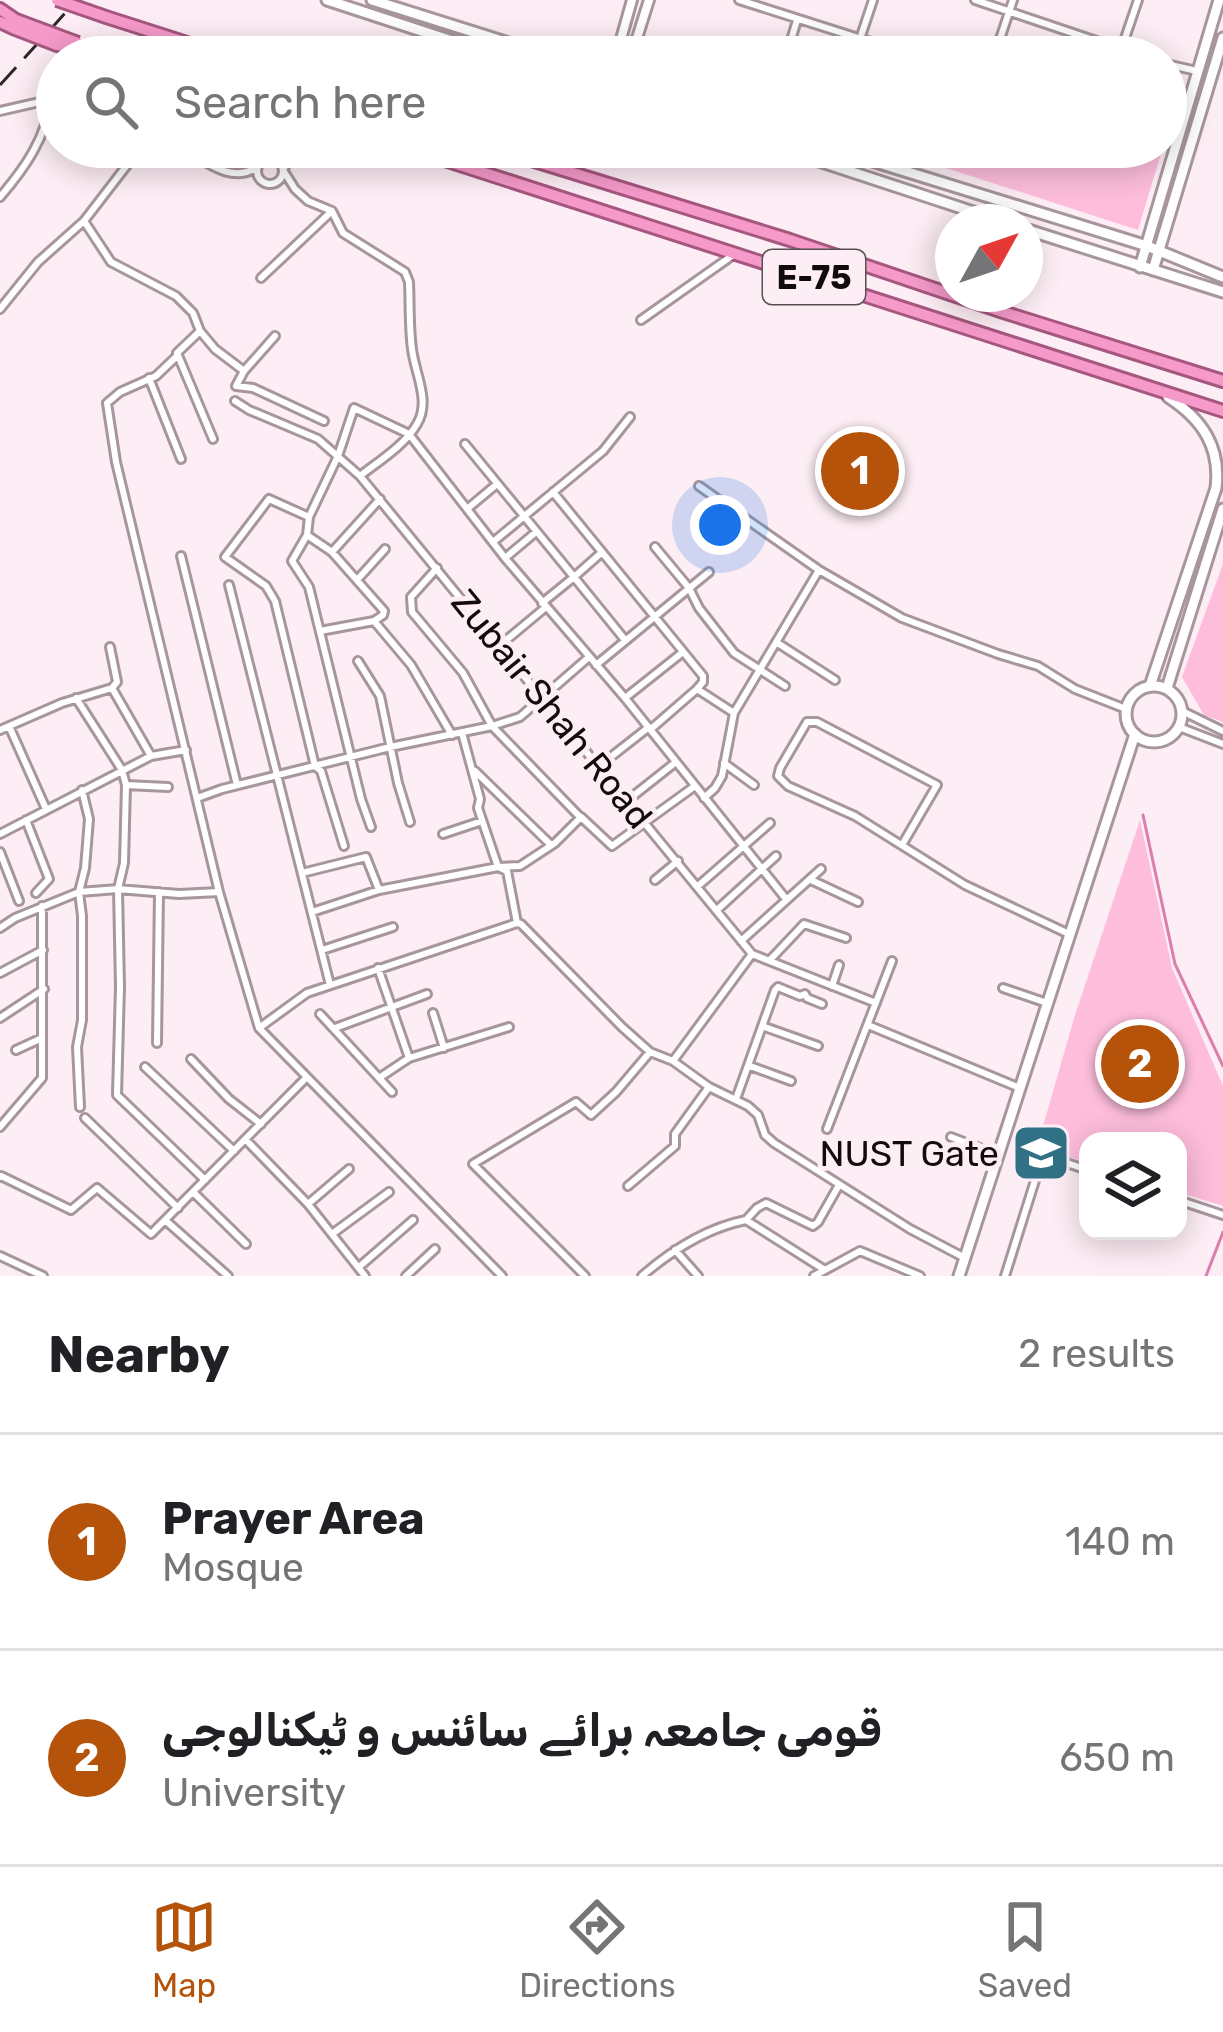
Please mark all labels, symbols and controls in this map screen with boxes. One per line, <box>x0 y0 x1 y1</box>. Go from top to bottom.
search box <box>36 36 1187 168</box>
icon: search <box>78 69 144 135</box>
text: Search here <box>174 76 426 129</box>
north arrow <box>935 204 1043 312</box>
road number: E-75 <box>763 250 865 304</box>
pin: 1 <box>821 426 899 516</box>
your location <box>690 495 750 555</box>
street label: Zubair Shah Road <box>443 581 661 837</box>
pin: 2 <box>1101 1019 1179 1109</box>
school or university icon: NUST Gate <box>1010 1122 1072 1184</box>
place label: NUST Gate <box>819 1132 999 1175</box>
map controls <box>1079 1132 1187 1240</box>
button: layers <box>1079 1132 1187 1240</box>
text: Nearby <box>48 1324 230 1385</box>
text: 2 results <box>1018 1331 1175 1377</box>
text: Prayer Area <box>162 1492 425 1545</box>
text: 1 <box>77 1519 97 1565</box>
text: 140 m <box>1065 1519 1175 1565</box>
text: Mosque <box>162 1545 304 1591</box>
text: قومی جامعہ برائے سائنس و ٹیکنالوجی <box>162 1704 882 1757</box>
text: 2 <box>74 1735 100 1781</box>
text: 650 m <box>1059 1735 1175 1781</box>
text: University <box>162 1770 346 1816</box>
tab: Map <box>151 1894 217 2005</box>
tab: Directions <box>519 1894 676 2005</box>
tab: Saved <box>978 1894 1072 2005</box>

